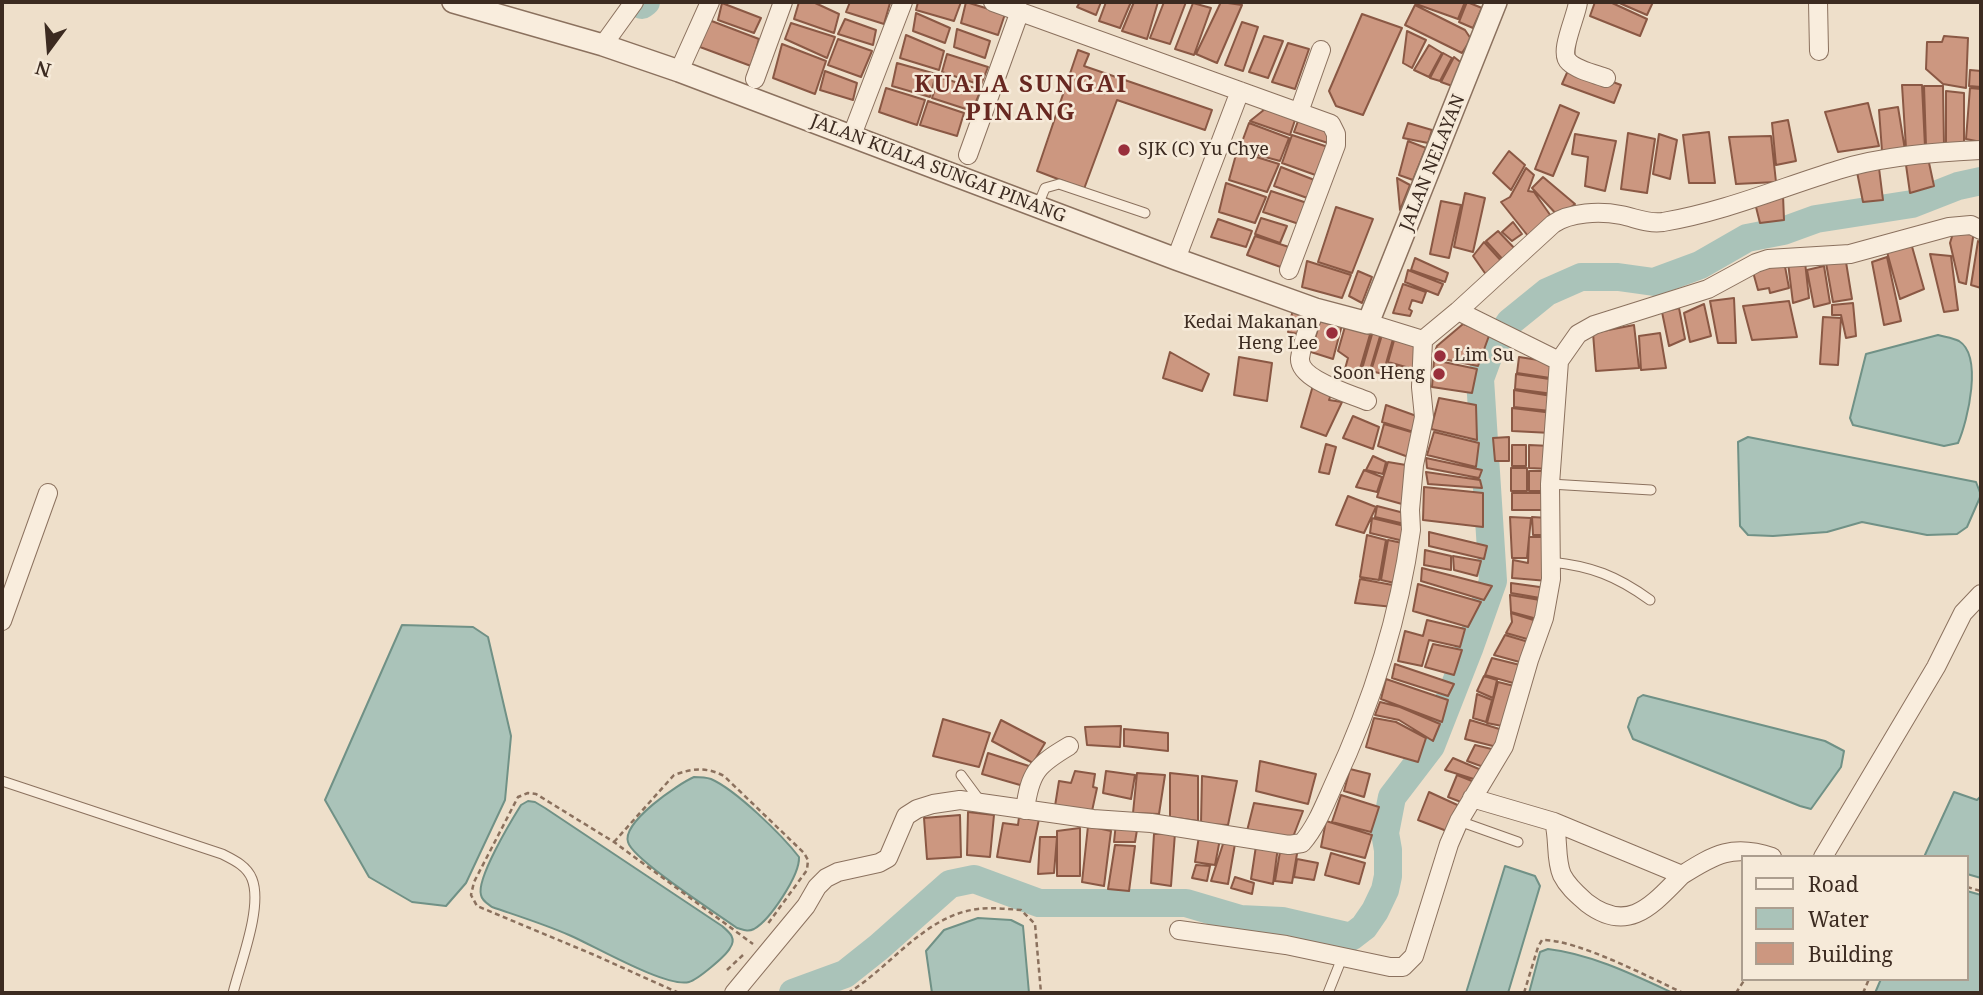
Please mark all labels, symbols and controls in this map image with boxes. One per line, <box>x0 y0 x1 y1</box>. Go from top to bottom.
north arrow <box>14 14 84 84</box>
text: N <box>32 55 54 84</box>
district label: KUALA SUNGAI PINANG <box>915 71 1127 127</box>
street label: JALAN NELAYAN <box>1396 92 1470 234</box>
street label: JALAN KUALA SUNGAI PINANG <box>807 110 1069 228</box>
place label: SJK (C) Yu Chye <box>1138 139 1269 161</box>
marker: SJK (C) Yu Chye <box>1116 142 1132 158</box>
place label: Kedai Makanan Heng Lee <box>1183 312 1318 354</box>
marker: Kedai Makanan Heng Lee <box>1324 325 1340 341</box>
place label: Lim Su <box>1454 345 1514 367</box>
marker: Lim Su <box>1432 348 1448 364</box>
place label: Soon Heng <box>1333 363 1425 385</box>
marker: Soon Heng <box>1431 366 1447 382</box>
legend <box>1742 855 1969 981</box>
text: Road <box>1808 870 1859 898</box>
text: Water <box>1808 905 1869 933</box>
text: Building <box>1808 940 1893 968</box>

